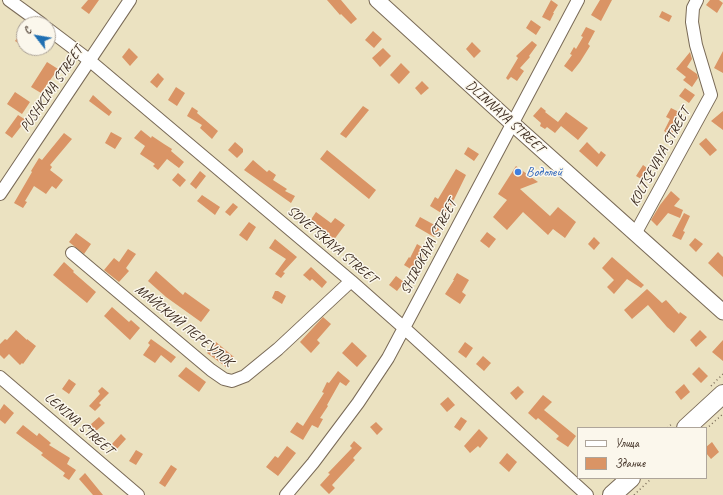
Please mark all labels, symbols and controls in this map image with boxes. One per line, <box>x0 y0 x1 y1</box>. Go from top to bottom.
north arrow <box>16 16 56 56</box>
text: С <box>19 24 34 36</box>
street label: PUSHKINA STREET <box>17 43 87 135</box>
street label: DLINNAYA STREET <box>462 77 548 157</box>
street label: KOLTSEVAYA STREET <box>626 105 694 209</box>
place label: Водолей <box>526 164 562 180</box>
marker: Водолей <box>513 167 523 177</box>
street label: SHIROKAYA STREET <box>397 197 461 297</box>
street label: SOVETSKAYA STREET <box>284 203 380 287</box>
street label: МАЙСКИЙ ПЕРЕУЛОК <box>132 281 236 371</box>
street label: LENINA STREET <box>41 389 117 459</box>
legend <box>577 427 707 479</box>
text: Улица <box>615 435 639 451</box>
text: Здание <box>615 455 645 471</box>

